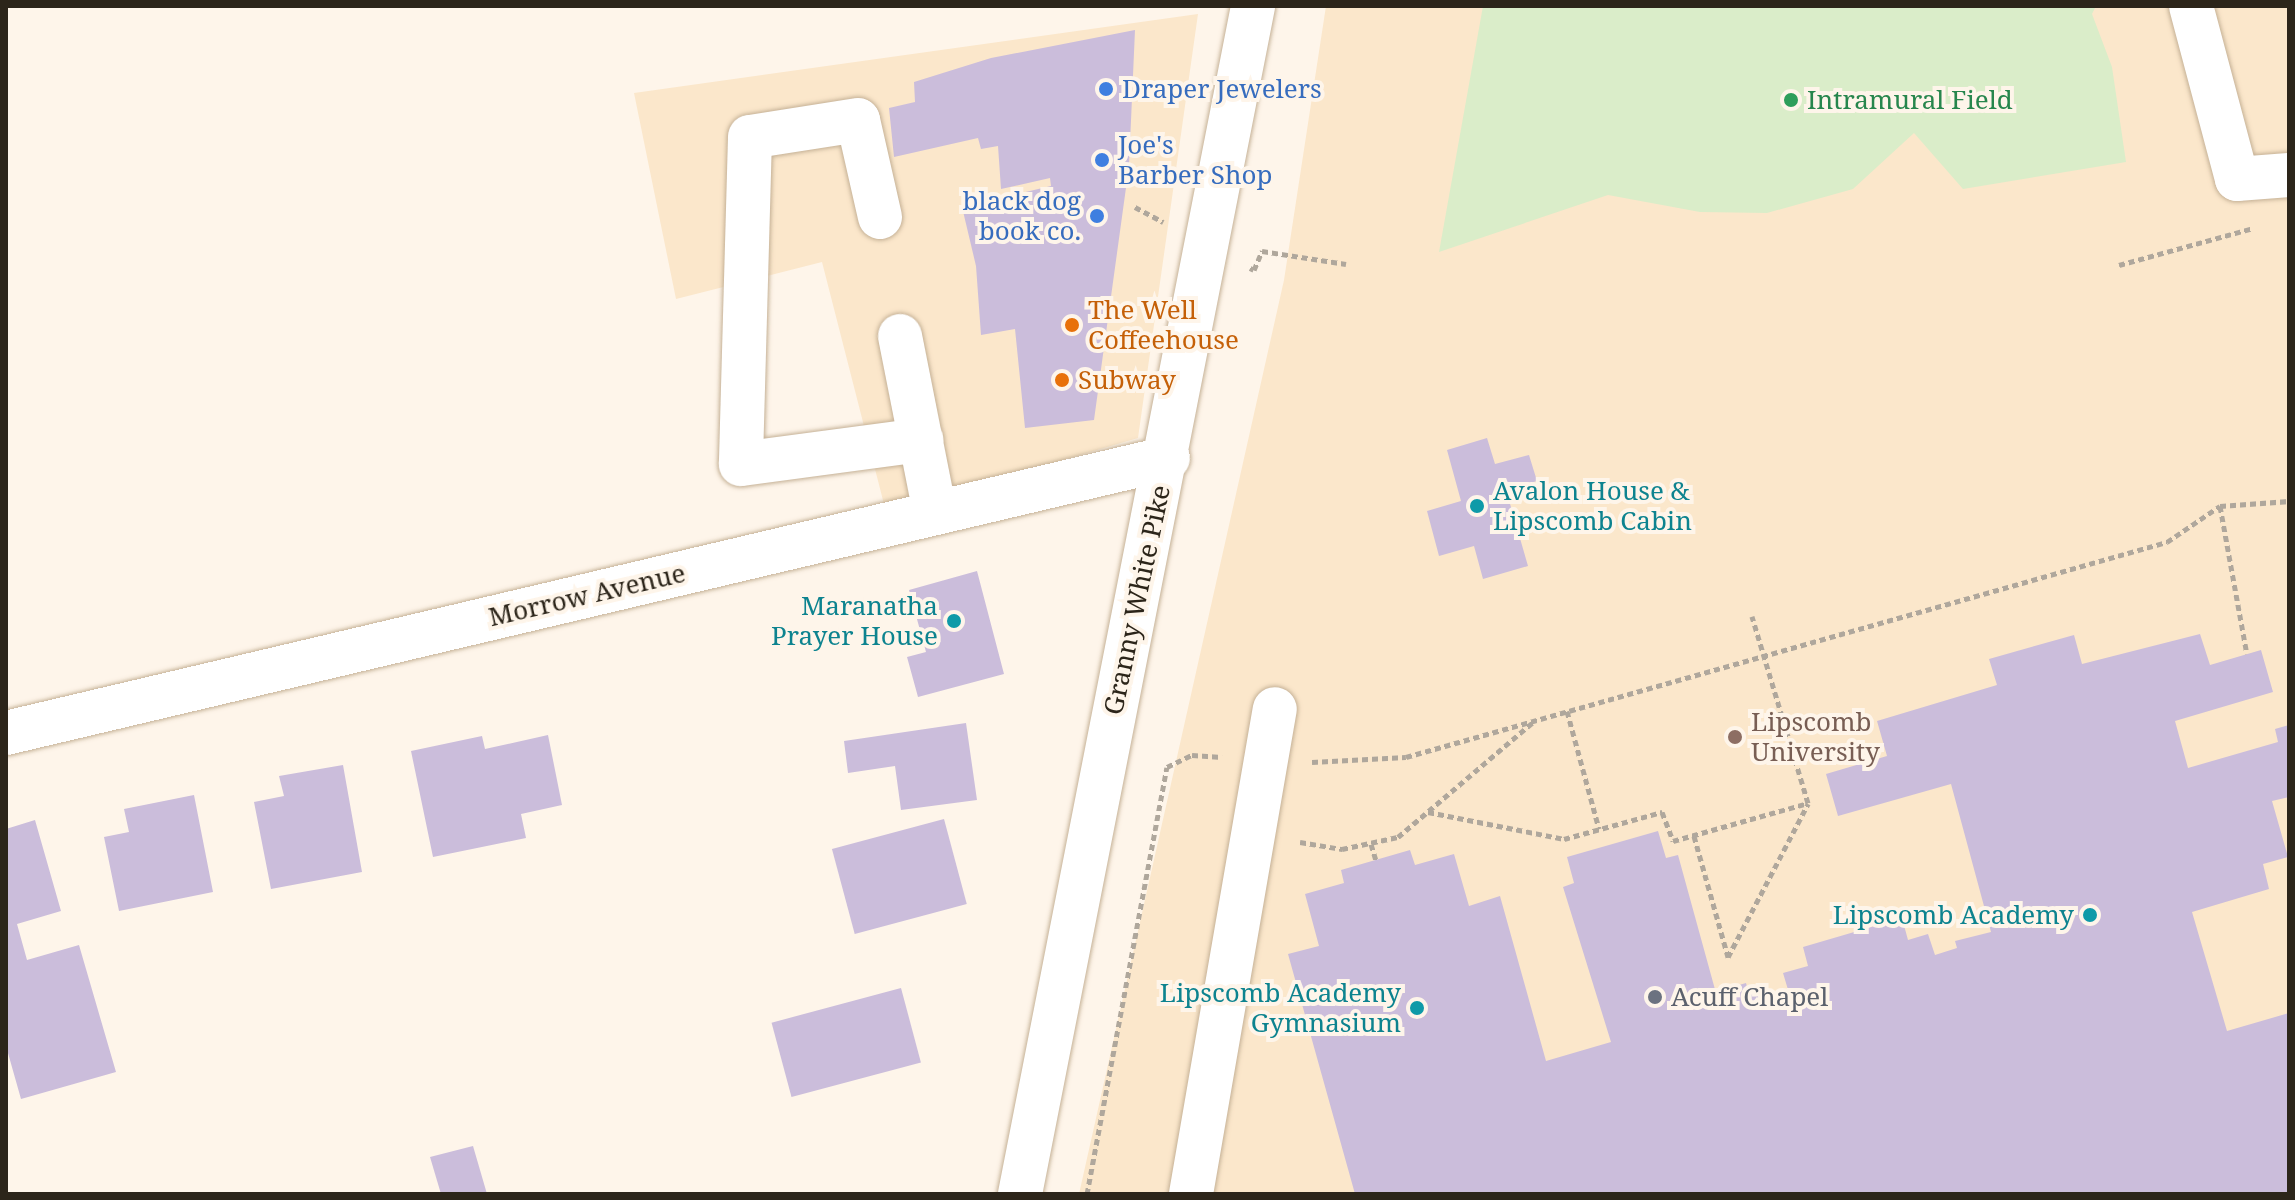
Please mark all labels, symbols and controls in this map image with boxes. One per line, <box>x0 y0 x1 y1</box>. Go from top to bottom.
place label: Draper Jewelers <box>1122 73 1322 105</box>
marker: Draper Jewelers <box>1097 80 1115 98</box>
place label: Intramural Field <box>1807 84 2013 116</box>
marker: Intramural Field <box>1782 91 1800 109</box>
place label: Joe's Barber Shop <box>1118 129 1272 190</box>
marker: Joe's Barber Shop <box>1093 151 1111 169</box>
place label: black dog book co. <box>963 185 1081 246</box>
marker: black dog book co. <box>1088 207 1106 225</box>
place label: The Well Coffeehouse <box>1088 294 1239 356</box>
marker: The Well Coffeehouse <box>1063 316 1081 334</box>
place label: Subway <box>1078 364 1176 396</box>
marker: Subway <box>1053 371 1071 389</box>
place label: Avalon House & Lipscomb Cabin <box>1493 475 1692 536</box>
street label: Granny White Pike <box>1097 482 1177 718</box>
marker: Avalon House & Lipscomb Cabin <box>1468 497 1486 515</box>
street label: Morrow Avenue <box>486 557 688 633</box>
place label: Maranatha Prayer House <box>771 590 938 652</box>
marker: Maranatha Prayer House <box>945 612 963 630</box>
place label: Lipscomb University <box>1751 706 1880 768</box>
marker: Lipscomb University <box>1726 728 1744 746</box>
place label: Lipscomb Academy <box>1833 899 2074 931</box>
marker: Lipscomb Academy <box>2081 906 2099 924</box>
place label: Lipscomb Academy Gymnasium <box>1160 977 1401 1038</box>
place label: Acuff Chapel <box>1671 981 1828 1013</box>
marker: Acuff Chapel <box>1646 988 1664 1006</box>
marker: Lipscomb Academy Gymnasium <box>1408 999 1426 1017</box>

